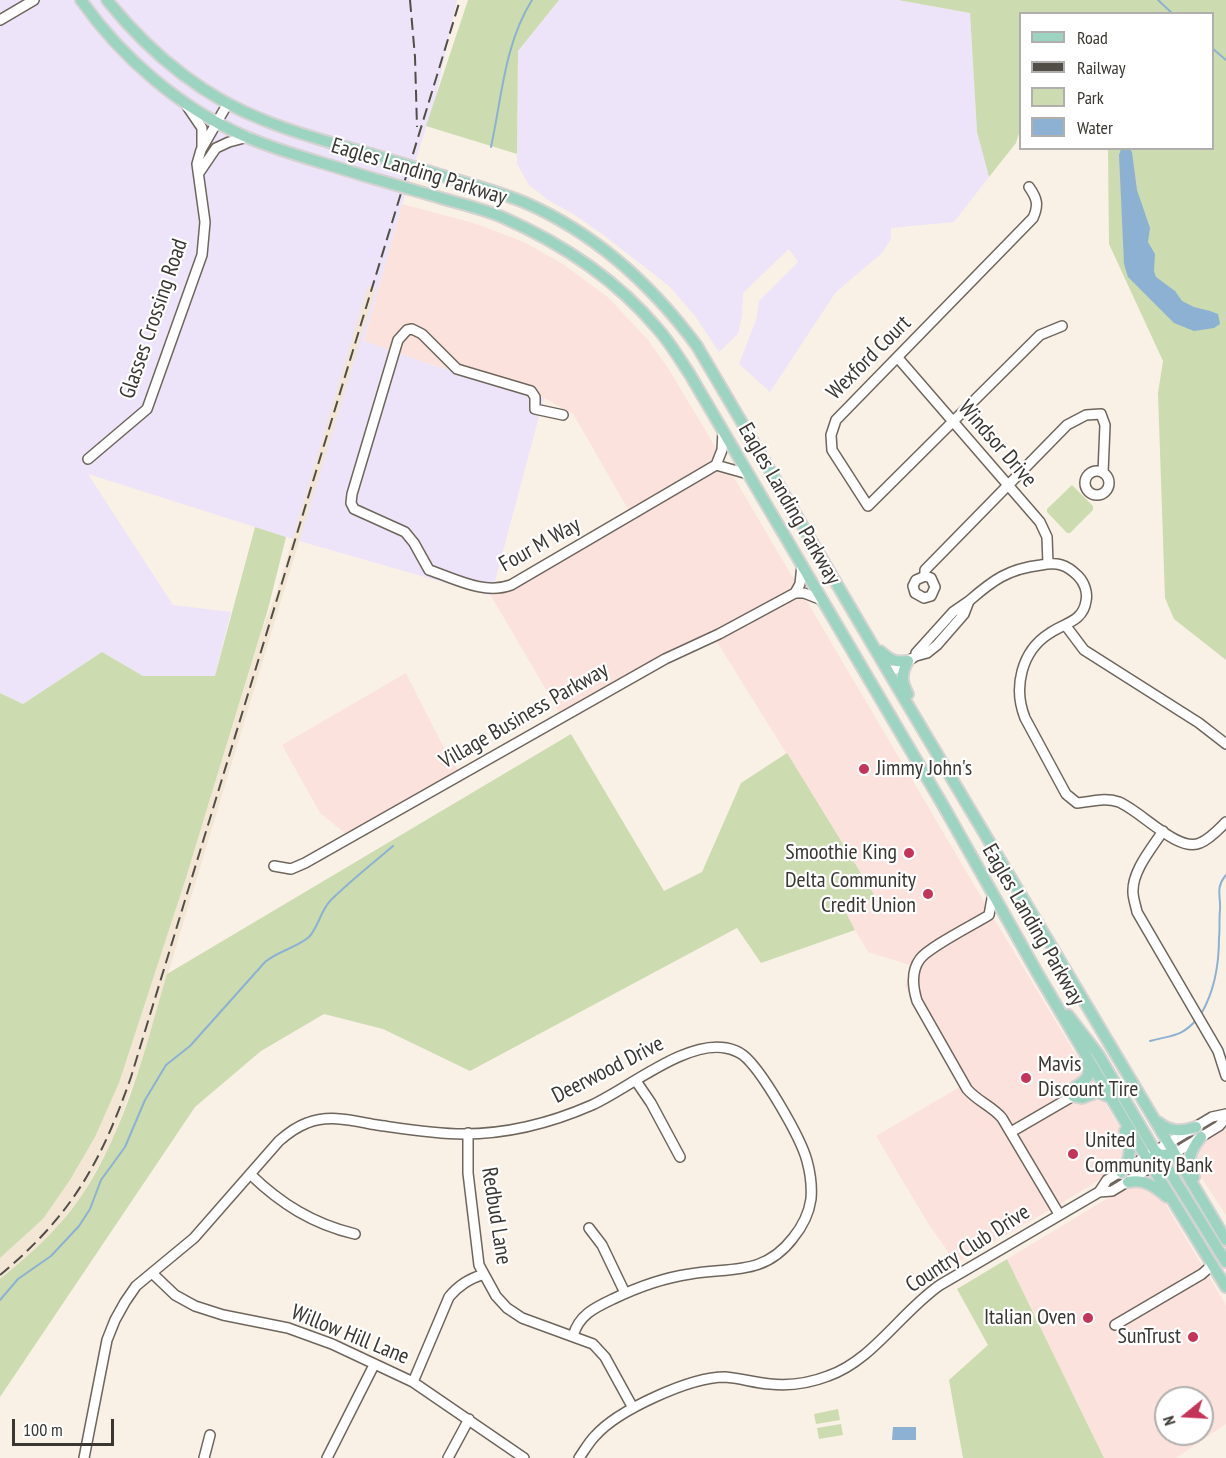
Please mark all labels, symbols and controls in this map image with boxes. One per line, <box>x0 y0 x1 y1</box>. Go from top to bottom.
legend <box>1019 12 1214 150</box>
text: Road <box>1077 26 1108 49</box>
text: Railway <box>1077 56 1126 79</box>
text: Park <box>1077 86 1104 109</box>
text: Water <box>1077 116 1113 139</box>
street label: Eagles Landing Parkway <box>328 133 510 211</box>
street label: Glasses Crossing Road <box>114 236 194 402</box>
street label: Wexford Court <box>821 310 917 406</box>
street label: Windsor Drive <box>952 395 1042 493</box>
street label: Eagles Landing Parkway <box>732 419 846 589</box>
street label: Four M Way <box>495 512 585 578</box>
street label: Village Business Parkway <box>435 657 613 775</box>
place label: Jimmy John's <box>876 756 972 782</box>
marker: Jimmy John's <box>857 762 871 776</box>
place label: Smoothie King <box>785 840 897 866</box>
street label: Eagles Landing Parkway <box>976 840 1090 1010</box>
marker: Smoothie King <box>902 846 916 860</box>
place label: Delta Community Credit Union <box>785 868 916 920</box>
marker: Delta Community Credit Union <box>921 887 935 901</box>
street label: Deerwood Drive <box>548 1031 668 1109</box>
place label: Mavis Discount Tire <box>1038 1052 1138 1104</box>
marker: Mavis Discount Tire <box>1019 1071 1033 1085</box>
place label: United Community Bank <box>1085 1128 1213 1180</box>
marker: United Community Bank <box>1066 1147 1080 1161</box>
street label: Redbud Lane <box>475 1166 517 1266</box>
street label: Country Club Drive <box>901 1199 1035 1299</box>
street label: Willow Hill Lane <box>287 1299 413 1371</box>
place label: Italian Oven <box>984 1305 1076 1331</box>
marker: Italian Oven <box>1081 1311 1095 1325</box>
place label: SunTrust <box>1118 1324 1181 1350</box>
marker: SunTrust <box>1186 1330 1200 1344</box>
north arrow <box>1154 1386 1214 1446</box>
scale bar <box>15 1407 117 1445</box>
text: N <box>1158 1414 1180 1428</box>
text: 100 m <box>23 1418 63 1441</box>

